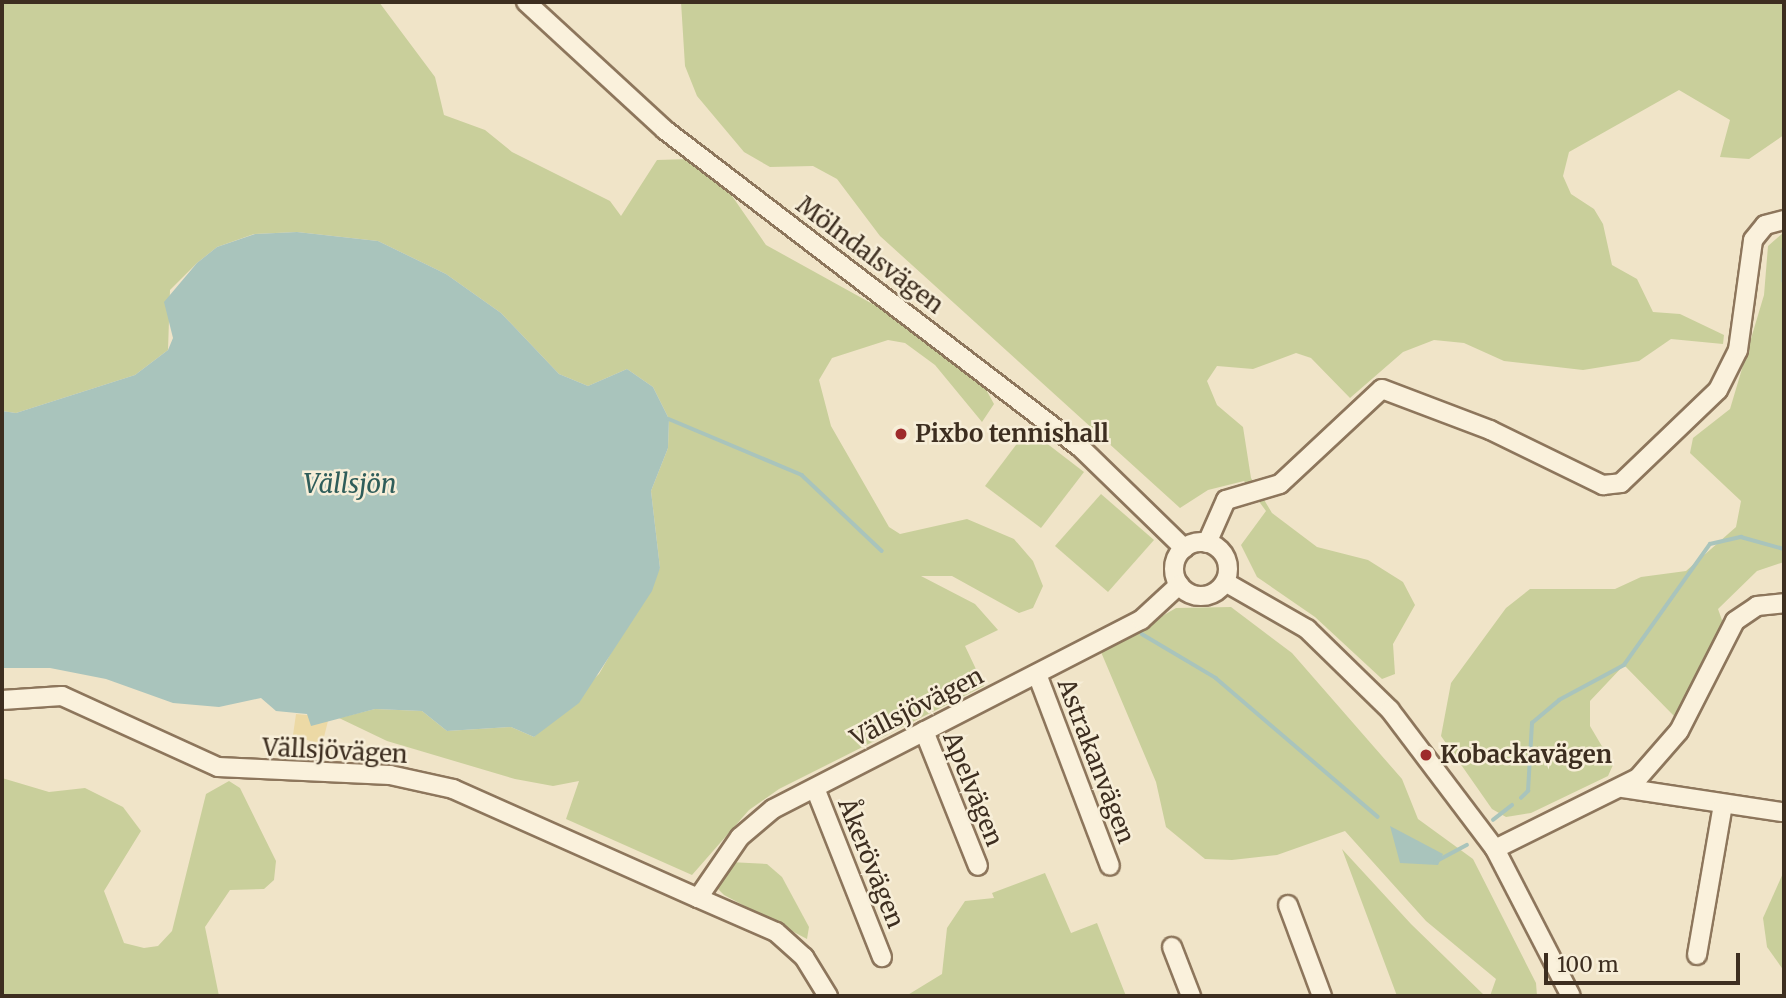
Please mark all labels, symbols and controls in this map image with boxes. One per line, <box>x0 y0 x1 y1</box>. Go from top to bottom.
street label: Mölndalsvägen <box>791 190 949 320</box>
place label: Pixbo tennishall <box>915 420 1109 448</box>
marker: Pixbo tennishall <box>893 426 909 442</box>
water label: Vällsjön <box>303 468 397 500</box>
street label: Vällsjövägen <box>846 661 988 753</box>
street label: Astrakanvägen <box>1051 675 1141 847</box>
street label: Apelvägen <box>937 728 1009 850</box>
street label: Vällsjövägen <box>262 733 408 769</box>
place label: Kobackavägen <box>1440 741 1612 769</box>
marker: Kobackavägen <box>1418 747 1434 763</box>
street label: Åkerövägen <box>832 794 910 932</box>
scale bar <box>1548 939 1744 983</box>
text: 100 m <box>1557 951 1619 978</box>

